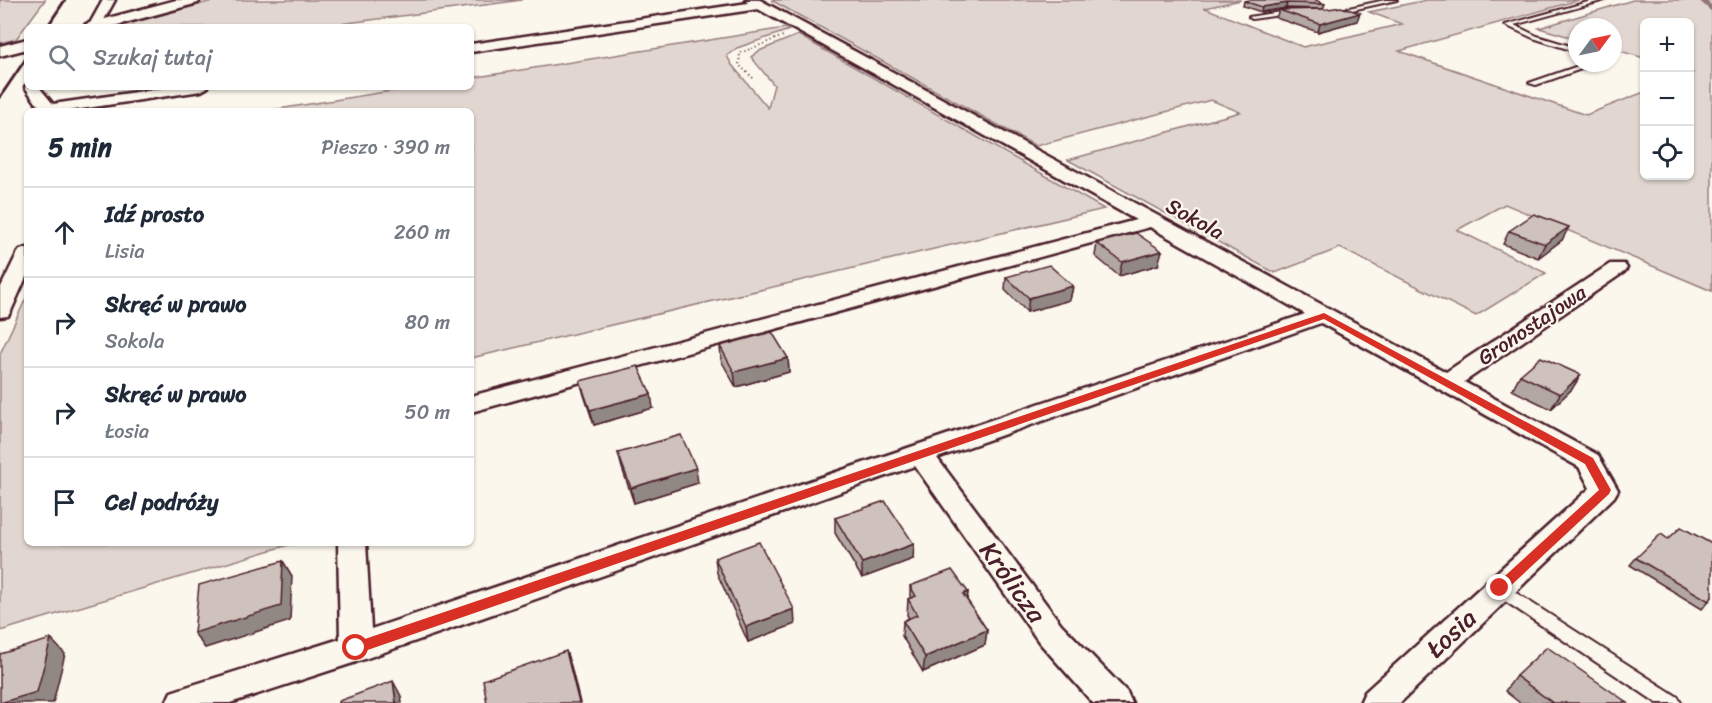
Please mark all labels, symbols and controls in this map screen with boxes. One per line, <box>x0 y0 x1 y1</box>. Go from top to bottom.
north arrow <box>1568 18 1622 72</box>
map controls <box>1640 18 1694 180</box>
button: + <box>1640 18 1694 72</box>
search box <box>24 24 474 90</box>
text: Szukaj tutaj <box>93 38 212 77</box>
icon: search <box>45 41 78 74</box>
button: − <box>1640 72 1694 126</box>
text: 5 min <box>48 124 112 170</box>
button: locate <box>1640 126 1694 180</box>
text: Pieszo · 390 m <box>321 130 450 165</box>
street label: Sokola <box>1159 187 1232 251</box>
text: Idź prosto <box>105 195 204 234</box>
text: 260 m <box>394 215 450 250</box>
icon: ahead <box>48 216 81 249</box>
text: Lisia <box>105 234 145 269</box>
street label: Gronostajowa <box>1469 274 1595 376</box>
text: Skręć w prawo <box>105 285 247 324</box>
text: 80 m <box>405 305 450 340</box>
icon: right <box>48 306 81 339</box>
text: Sokola <box>105 324 164 359</box>
text: Skręć w prawo <box>105 375 247 414</box>
text: 50 m <box>405 395 450 430</box>
icon: right <box>48 396 81 429</box>
text: Łosia <box>105 414 149 449</box>
text: Cel podróży <box>105 483 218 522</box>
icon: arrive <box>48 486 81 519</box>
street label: Królicza <box>967 531 1059 634</box>
route end <box>1486 574 1512 600</box>
street label: Łosia <box>1414 597 1488 669</box>
route start <box>342 634 368 660</box>

